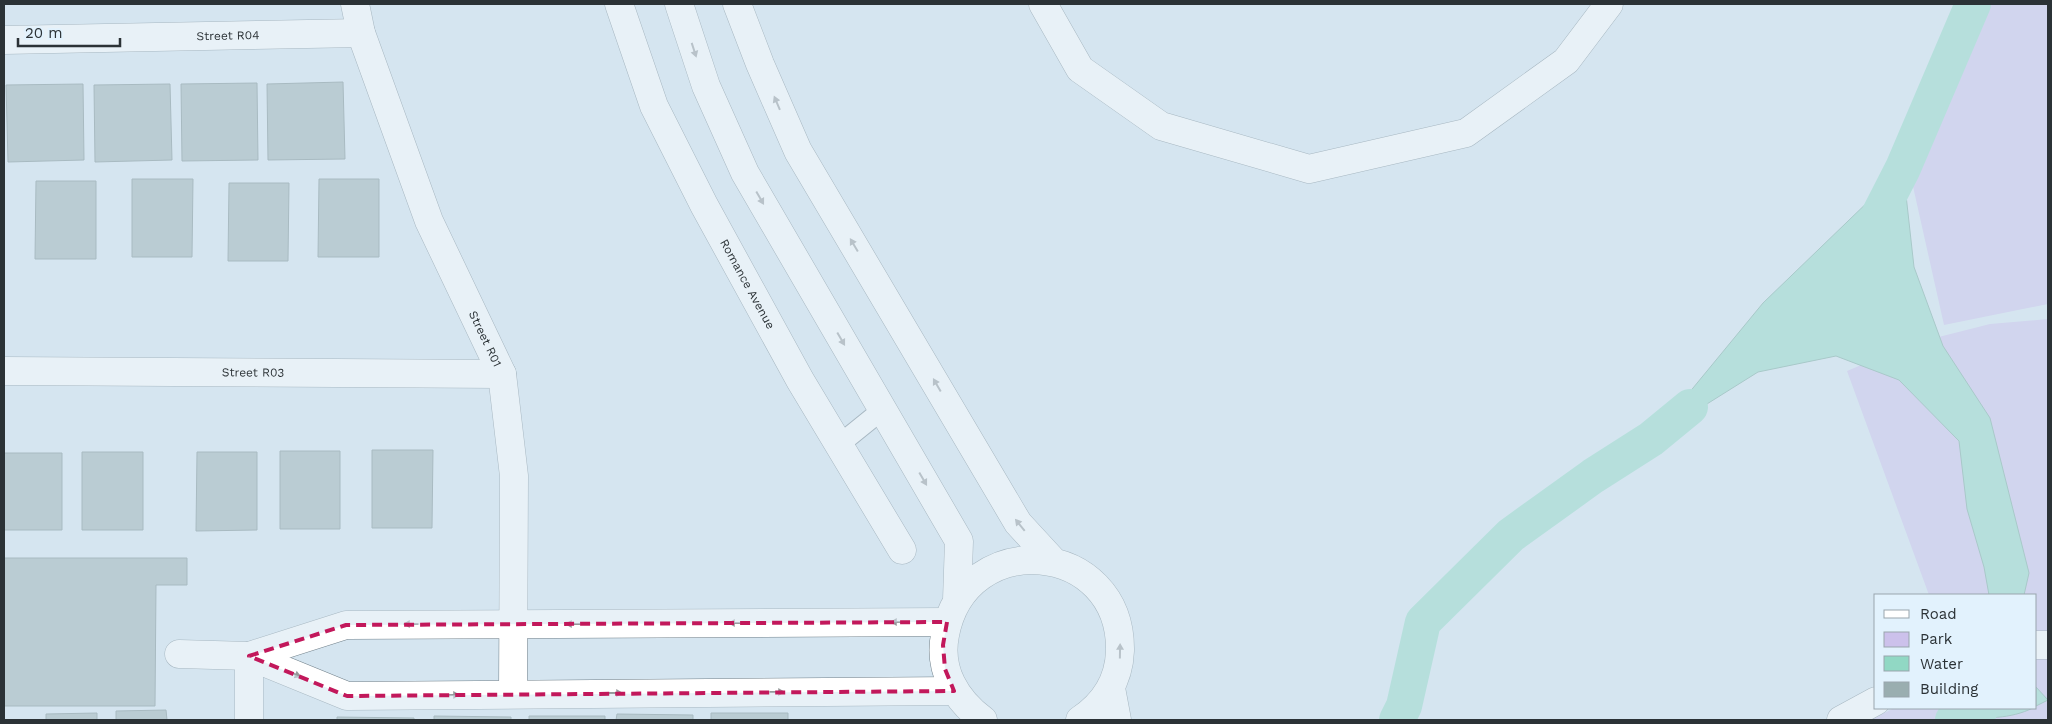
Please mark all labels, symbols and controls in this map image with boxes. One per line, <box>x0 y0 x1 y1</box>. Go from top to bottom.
scale bar <box>18 15 120 47</box>
text: 20 m <box>25 24 63 42</box>
street label: Street R04 <box>196 28 260 43</box>
one-way arrow <box>690 43 698 58</box>
one-way arrow <box>772 96 780 110</box>
one-way arrow <box>756 191 764 206</box>
street label: Romance Avenue <box>717 237 778 332</box>
one-way arrow <box>850 238 858 253</box>
street label: Street R01 <box>466 308 505 369</box>
one-way arrow <box>836 333 845 346</box>
street label: Street R03 <box>222 365 284 380</box>
one-way arrow <box>932 379 941 392</box>
one-way arrow <box>919 472 927 487</box>
one-way arrow <box>1015 518 1025 531</box>
legend <box>1874 594 2037 709</box>
text: Road <box>1920 605 1957 623</box>
one-way arrow <box>890 618 906 626</box>
one-way arrow <box>728 619 744 627</box>
one-way arrow <box>403 620 419 628</box>
one-way arrow <box>565 620 581 628</box>
text: Park <box>1920 630 1953 648</box>
one-way arrow <box>1116 642 1124 658</box>
text: Water <box>1920 655 1963 673</box>
one-way arrow <box>287 670 302 678</box>
text: Building <box>1920 680 1978 698</box>
one-way arrow <box>769 688 785 696</box>
one-way arrow <box>607 689 623 697</box>
one-way arrow <box>444 691 460 699</box>

